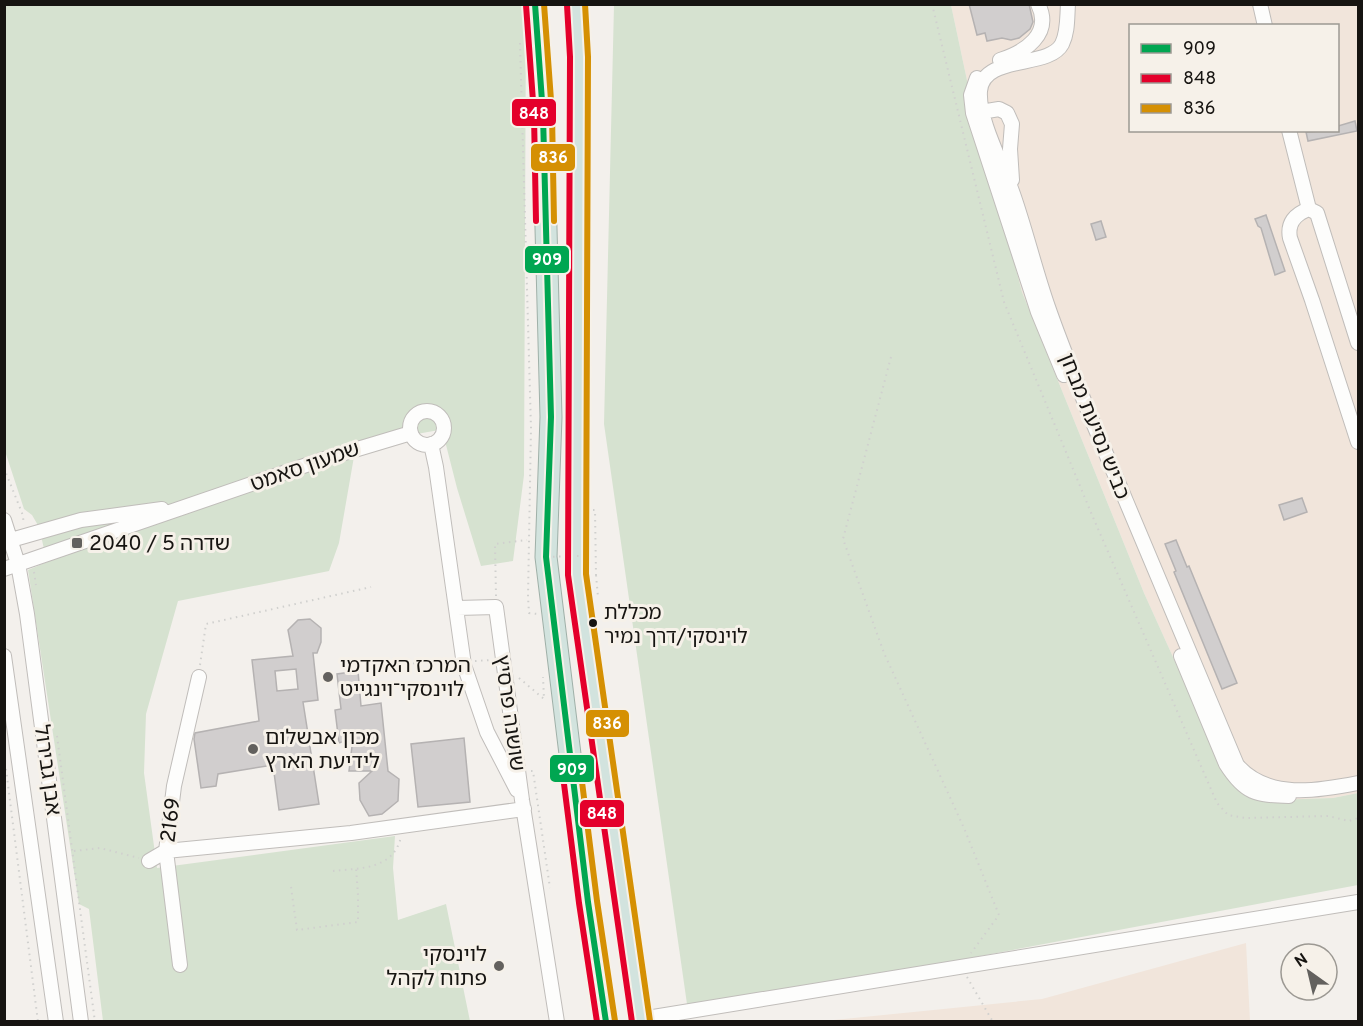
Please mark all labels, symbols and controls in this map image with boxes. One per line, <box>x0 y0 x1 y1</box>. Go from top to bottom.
legend <box>1129 24 1339 132</box>
text: 909 <box>1183 38 1216 61</box>
text: 848 <box>1183 68 1216 91</box>
line badge: 848 <box>511 98 557 127</box>
text: 836 <box>1183 98 1216 121</box>
text: 848 <box>519 105 549 125</box>
line badge: 836 <box>530 143 576 172</box>
text: 836 <box>538 149 568 169</box>
line badge: 909 <box>524 245 570 274</box>
text: 909 <box>532 251 562 271</box>
street label: כביש נסיעת מבחן <box>1052 349 1135 504</box>
street label: שמעון סאמט <box>247 436 364 499</box>
place label: שדרה 5 / 2040 <box>89 531 230 558</box>
marker: שדרה 5 / 2040 <box>70 536 84 550</box>
place label: מכללת לוינסקי/דרך נמיר <box>604 601 748 651</box>
marker: מכללת לוינסקי/דרך נמיר <box>587 617 599 629</box>
place label: המרכז האקדמי לוינסקי־וינגייט <box>340 653 471 704</box>
street label: שושנה פרסיץ <box>487 653 530 773</box>
marker: המרכז האקדמי לוינסקי־וינגייט <box>321 670 335 684</box>
line badge: 836 <box>585 709 630 738</box>
text: 836 <box>592 715 622 735</box>
street label: אבן גבירול <box>27 723 66 817</box>
place label: מכון אבשלום לידיעת הארץ <box>265 725 380 776</box>
marker: מכון אבשלום לידיעת הארץ <box>246 742 260 756</box>
line badge: 909 <box>549 754 595 783</box>
text: 909 <box>557 761 587 781</box>
street label: 2169 <box>155 796 188 844</box>
line badge: 848 <box>579 799 625 828</box>
text: 848 <box>587 805 617 825</box>
place label: לוינסקי פתוח לקהל <box>387 942 487 993</box>
north arrow <box>1279 942 1339 1002</box>
text: N <box>1291 950 1312 973</box>
marker: לוינסקי פתוח לקהל <box>492 959 506 973</box>

